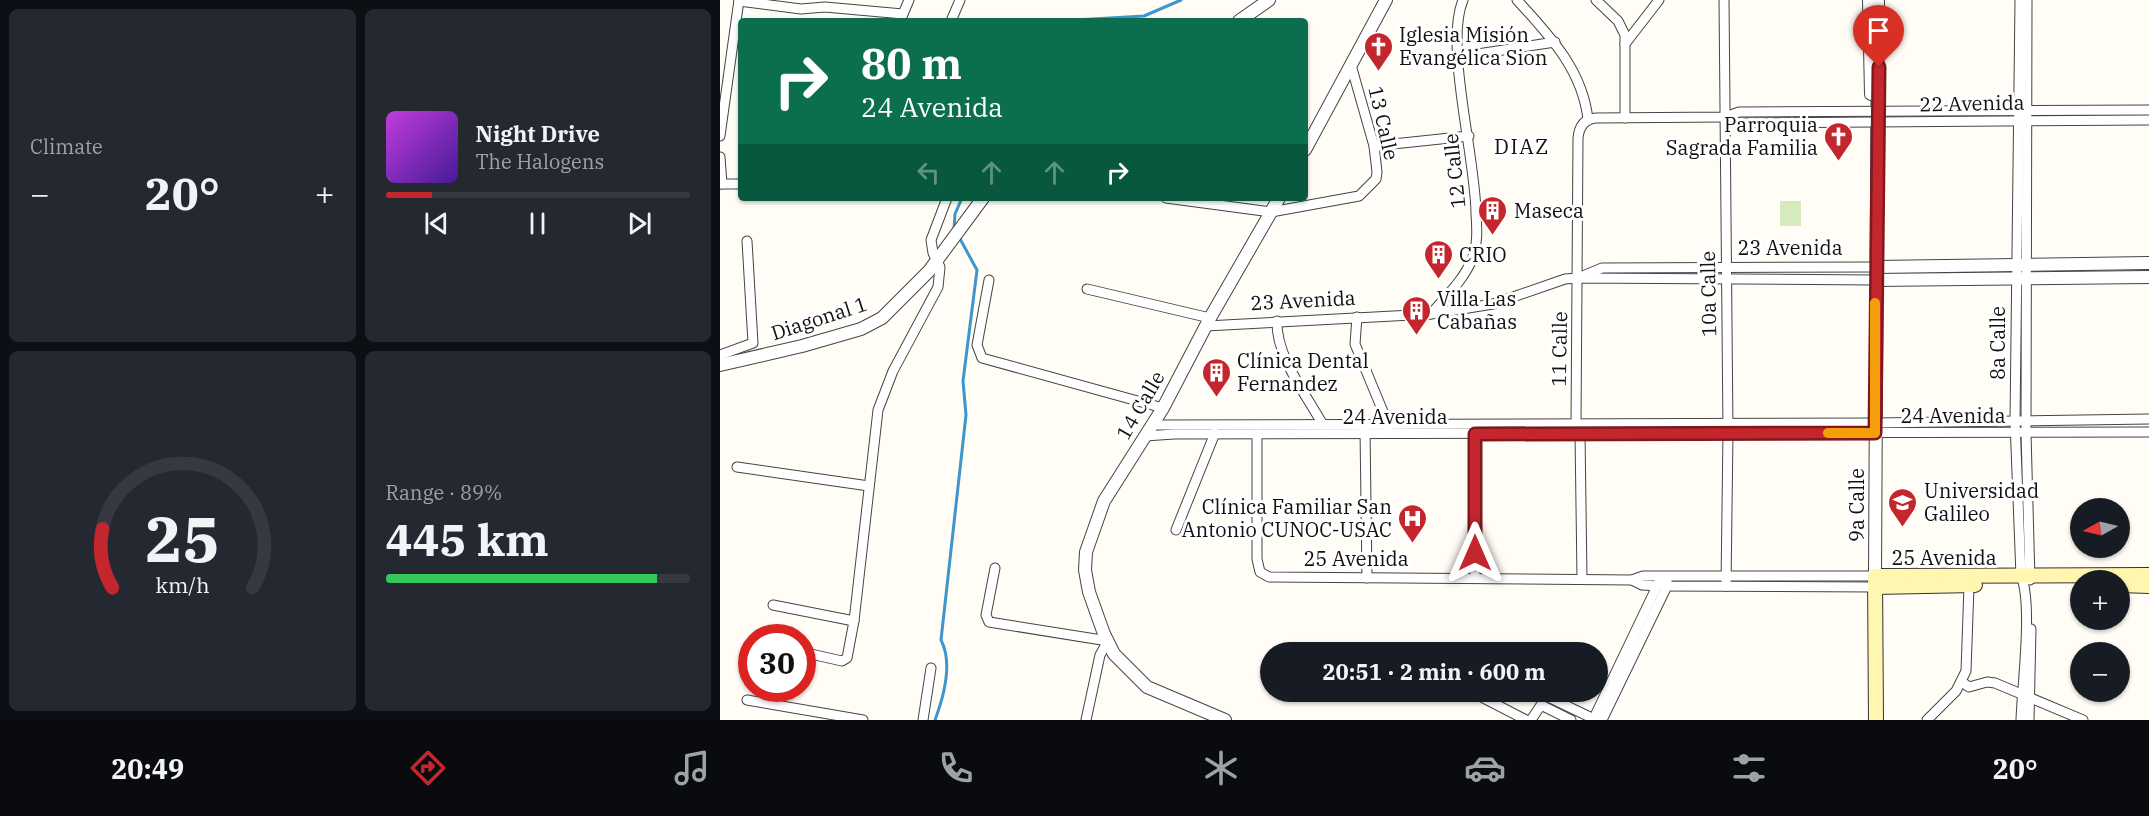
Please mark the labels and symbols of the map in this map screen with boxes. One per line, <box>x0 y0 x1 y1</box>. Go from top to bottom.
pin <box>1853 5 1904 67</box>
place label: Iglesia Misión Evangélica Sion <box>1399 21 1548 71</box>
church icon: Iglesia Misión Evangélica Sion <box>1362 30 1394 72</box>
street label: 13 Calle <box>1362 83 1406 163</box>
street label: 22 Avenida <box>1919 89 2025 117</box>
place label: Parroquia Sagrada Familia <box>1666 111 1818 161</box>
church icon: Parroquia Sagrada Familia <box>1823 120 1855 162</box>
street label: 12 Calle <box>1437 132 1471 210</box>
district label: DIAZ <box>1494 132 1550 160</box>
building icon: Maseca <box>1477 194 1509 236</box>
place label: Maseca <box>1514 197 1584 224</box>
street label: 23 Avenida <box>1737 234 1843 261</box>
building icon: CRIO <box>1422 238 1454 280</box>
place label: CRIO <box>1459 241 1507 268</box>
street label: 10a Calle <box>1694 251 1722 337</box>
street label: 23 Avenida <box>1250 284 1356 316</box>
place label: Villa Las Cabañas <box>1437 285 1517 335</box>
street label: Diagonal 1 <box>767 290 871 346</box>
building icon: Villa Las Cabañas <box>1400 294 1432 336</box>
street label: 8a Calle <box>1984 306 2011 380</box>
street label: 11 Calle <box>1545 311 1573 387</box>
place label: Clínica Dental Fernandez <box>1237 347 1369 397</box>
building icon: Clínica Dental Fernandez <box>1200 356 1232 398</box>
street label: 14 Calle <box>1110 366 1170 444</box>
street label: 24 Avenida <box>1900 402 2006 429</box>
street label: 24 Avenida <box>1342 403 1448 430</box>
street label: 9a Calle <box>1843 468 1870 542</box>
place label: Universidad Galileo <box>1924 477 2039 527</box>
school or university icon: Universidad Galileo <box>1887 486 1919 528</box>
place label: Clínica Familiar San Antonio CUNOC-USAC <box>1182 493 1392 543</box>
north arrow <box>2070 498 2130 558</box>
hospital icon: Clínica Familiar San Antonio CUNOC-USAC <box>1397 502 1429 544</box>
position arrow <box>1443 521 1507 585</box>
street label: 25 Avenida <box>1891 544 1997 571</box>
street label: 25 Avenida <box>1303 545 1409 572</box>
speed limit sign: 30 <box>738 624 816 702</box>

